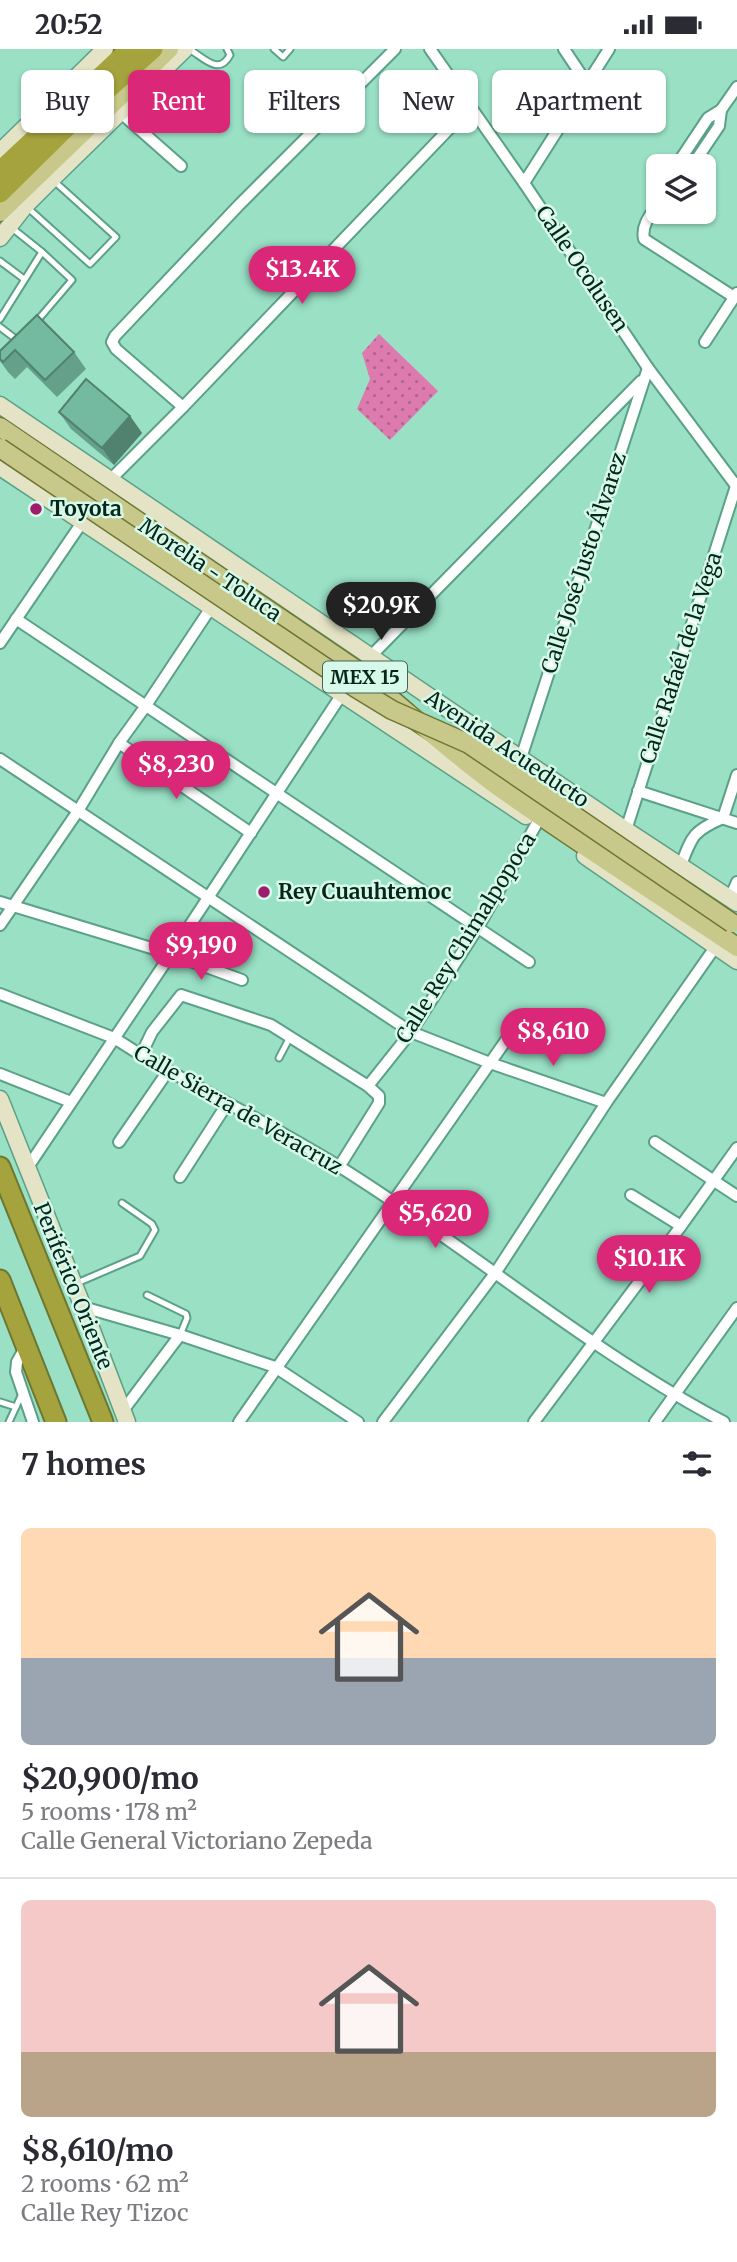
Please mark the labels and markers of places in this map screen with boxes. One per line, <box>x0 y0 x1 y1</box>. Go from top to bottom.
pin: $13.4K <box>245 247 359 306</box>
place label: Toyota <box>50 495 122 522</box>
marker: Toyota <box>28 501 44 517</box>
pin: $20.9K <box>324 583 438 642</box>
pin: $8,230 <box>119 741 233 801</box>
place label: Rey Cuauhtemoc <box>278 878 452 905</box>
marker: Rey Cuauhtemoc <box>256 884 272 900</box>
pin: $9,190 <box>144 923 258 982</box>
pin: $8,610 <box>496 1009 610 1068</box>
pin: $5,620 <box>378 1191 492 1250</box>
pin: $10.1K <box>592 1235 706 1295</box>

